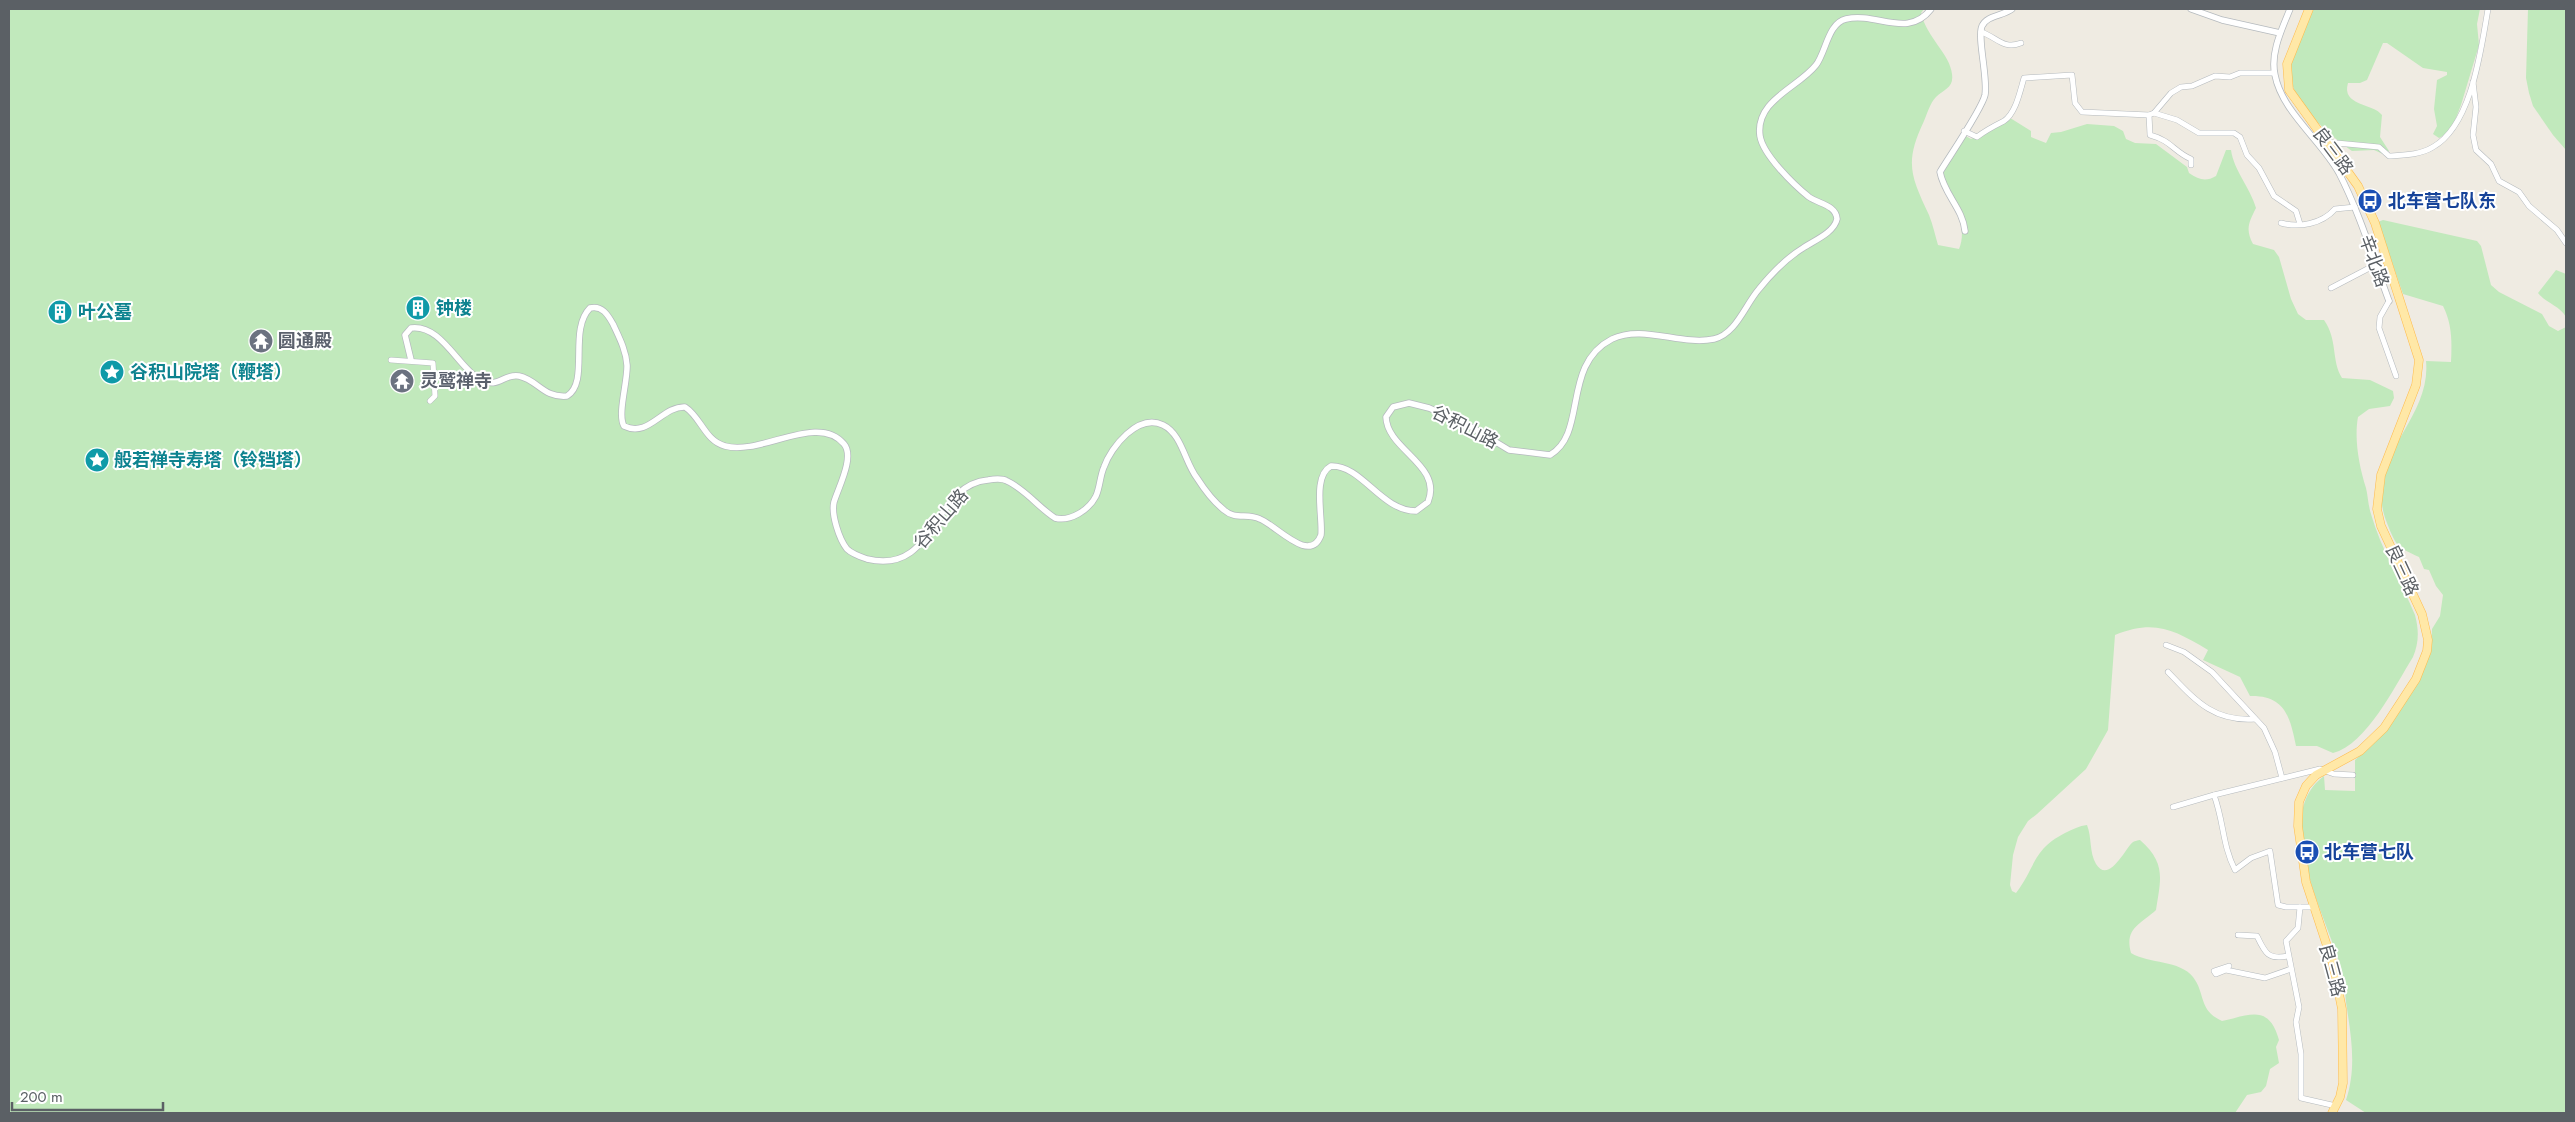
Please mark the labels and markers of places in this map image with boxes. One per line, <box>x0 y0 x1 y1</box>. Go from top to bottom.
bus stop icon: 北车营七队东 <box>2357 188 2383 214</box>
place label: 北车营七队东 <box>2388 188 2496 214</box>
building icon: 钟楼 <box>405 295 431 321</box>
place label: 钟楼 <box>436 295 472 321</box>
building icon: 叶公墓 <box>47 299 73 325</box>
place label: 叶公墓 <box>78 299 132 325</box>
temple icon: 圆通殿 <box>248 328 274 354</box>
place label: 圆通殿 <box>278 328 332 354</box>
place icon: 谷积山院塔（鞭塔） <box>99 359 125 385</box>
place label: 谷积山院塔（鞭塔） <box>130 359 292 385</box>
temple icon: 灵鹫禅寺 <box>389 368 415 394</box>
place label: 灵鹫禅寺 <box>420 368 492 394</box>
place icon: 般若禅寺寿塔（铃铛塔） <box>84 447 110 473</box>
place label: 般若禅寺寿塔（铃铛塔） <box>114 447 312 473</box>
bus stop icon: 北车营七队 <box>2294 839 2320 865</box>
place label: 北车营七队 <box>2324 839 2414 865</box>

